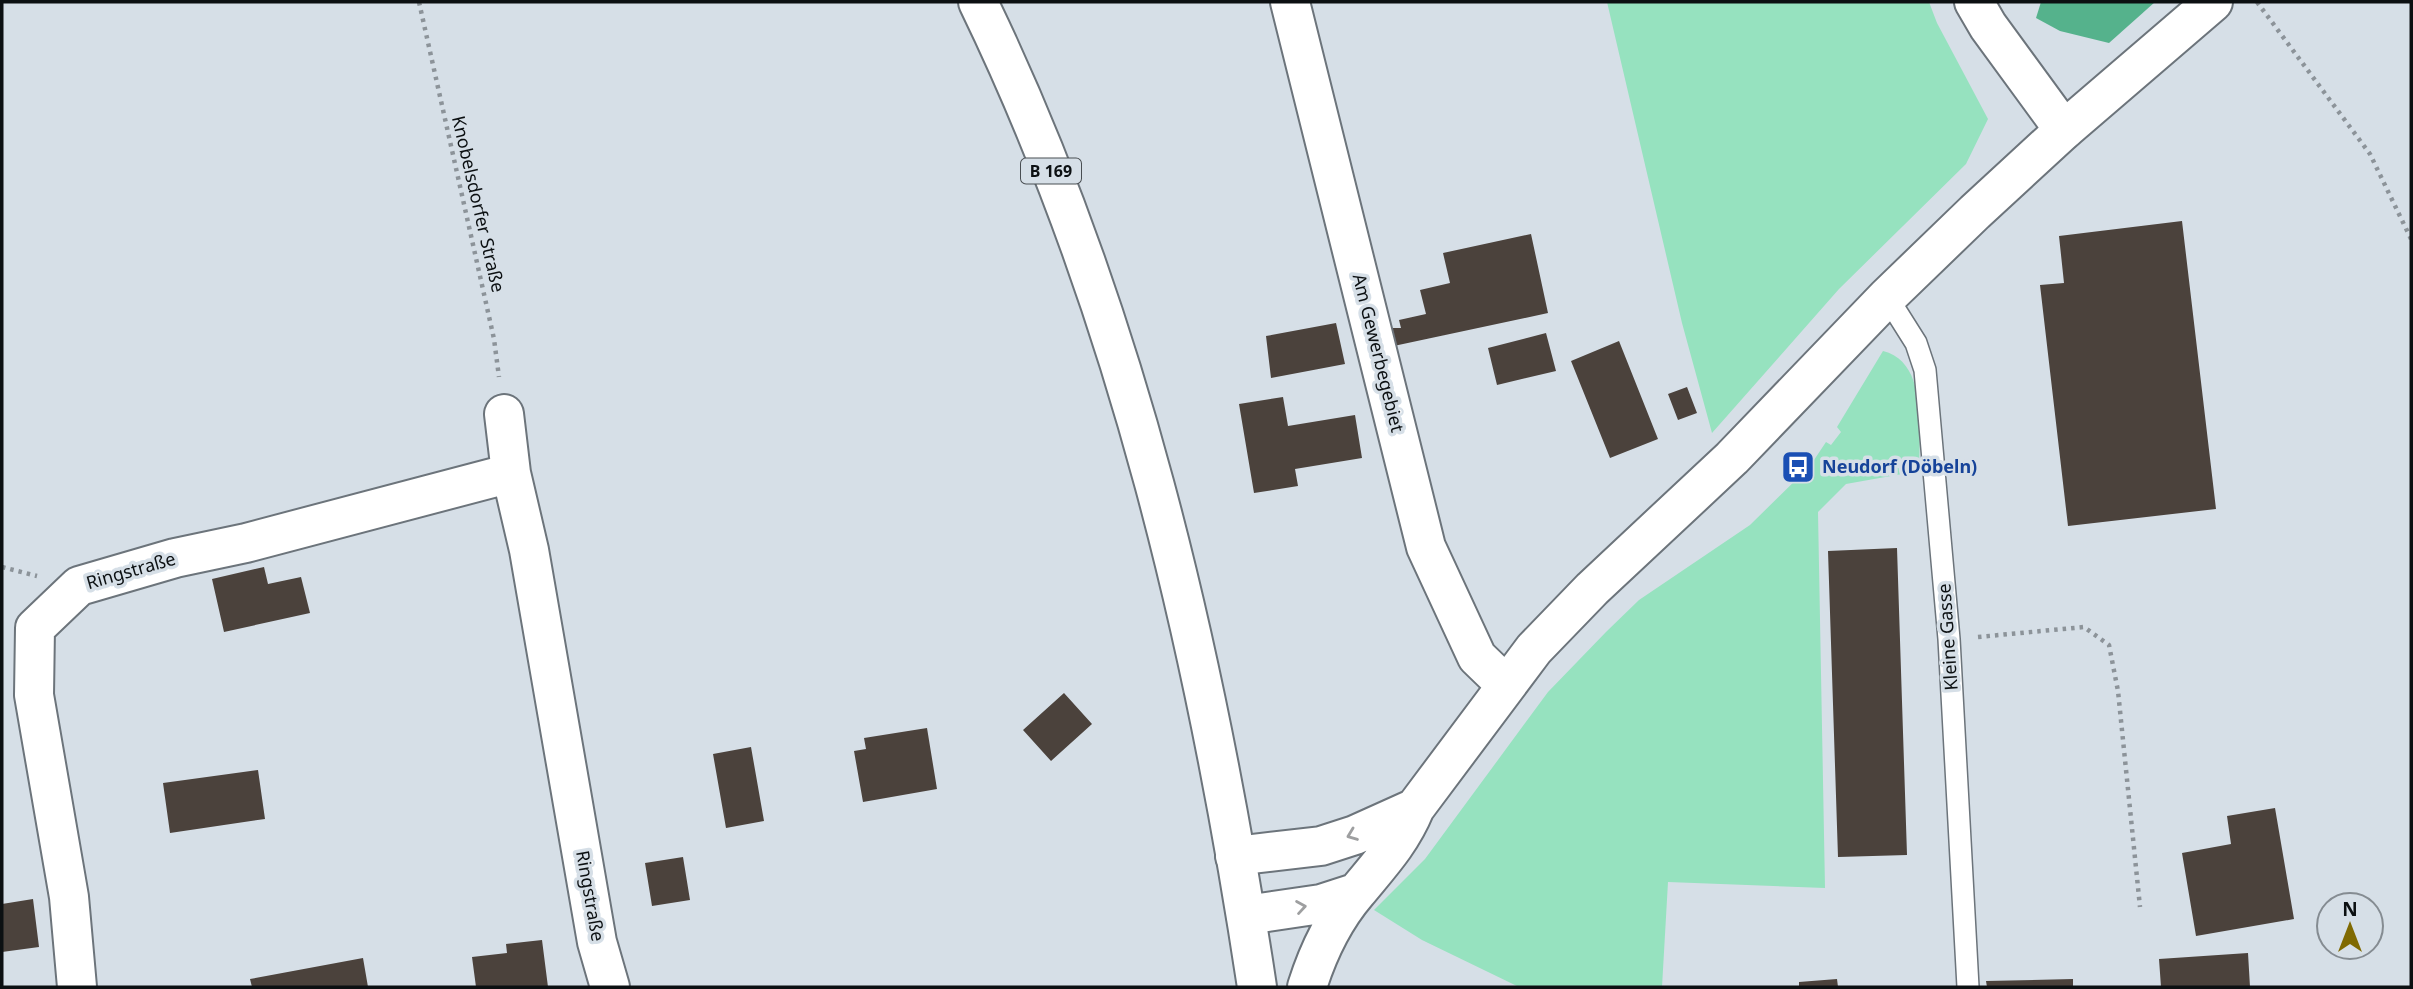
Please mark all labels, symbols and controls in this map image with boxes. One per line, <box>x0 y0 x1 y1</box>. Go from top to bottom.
street label: Knobelsdorfer Straße <box>447 113 511 294</box>
road number: B 169 <box>1021 158 1081 183</box>
street label: Am Gewerbegebiet <box>1348 271 1410 435</box>
bus stop icon: Neudorf (Döbeln) <box>1779 448 1817 486</box>
place label: Neudorf (Döbeln) <box>1822 454 1977 478</box>
street label: Ringstraße <box>83 546 178 594</box>
street label: Kleine Gasse <box>1931 583 1963 691</box>
one-way arrow <box>1347 827 1359 841</box>
street label: Ringstraße <box>571 849 611 943</box>
north arrow <box>2315 891 2385 961</box>
text: N <box>2342 896 2358 922</box>
one-way arrow <box>1295 899 1307 914</box>

